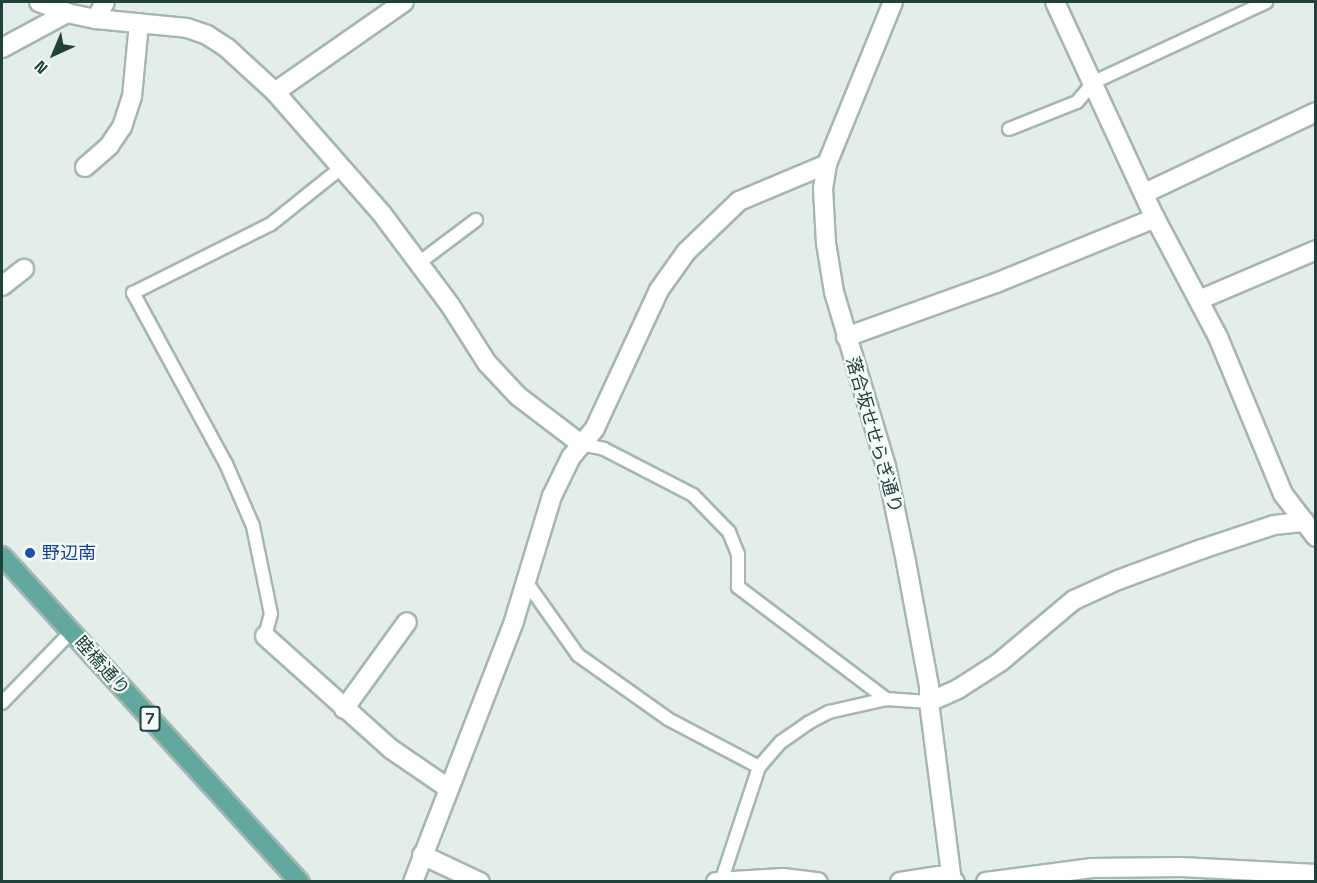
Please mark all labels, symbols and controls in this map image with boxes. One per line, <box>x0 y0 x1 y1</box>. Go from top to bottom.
north arrow <box>24 24 84 84</box>
text: N <box>30 56 52 79</box>
street label: 落合坂せせらぎ通り <box>841 354 907 516</box>
place label: 野辺南 <box>42 542 96 564</box>
marker: 野辺南 <box>23 546 37 560</box>
street label: 睦橋通り <box>70 632 134 700</box>
road number: 7 <box>140 706 160 732</box>

